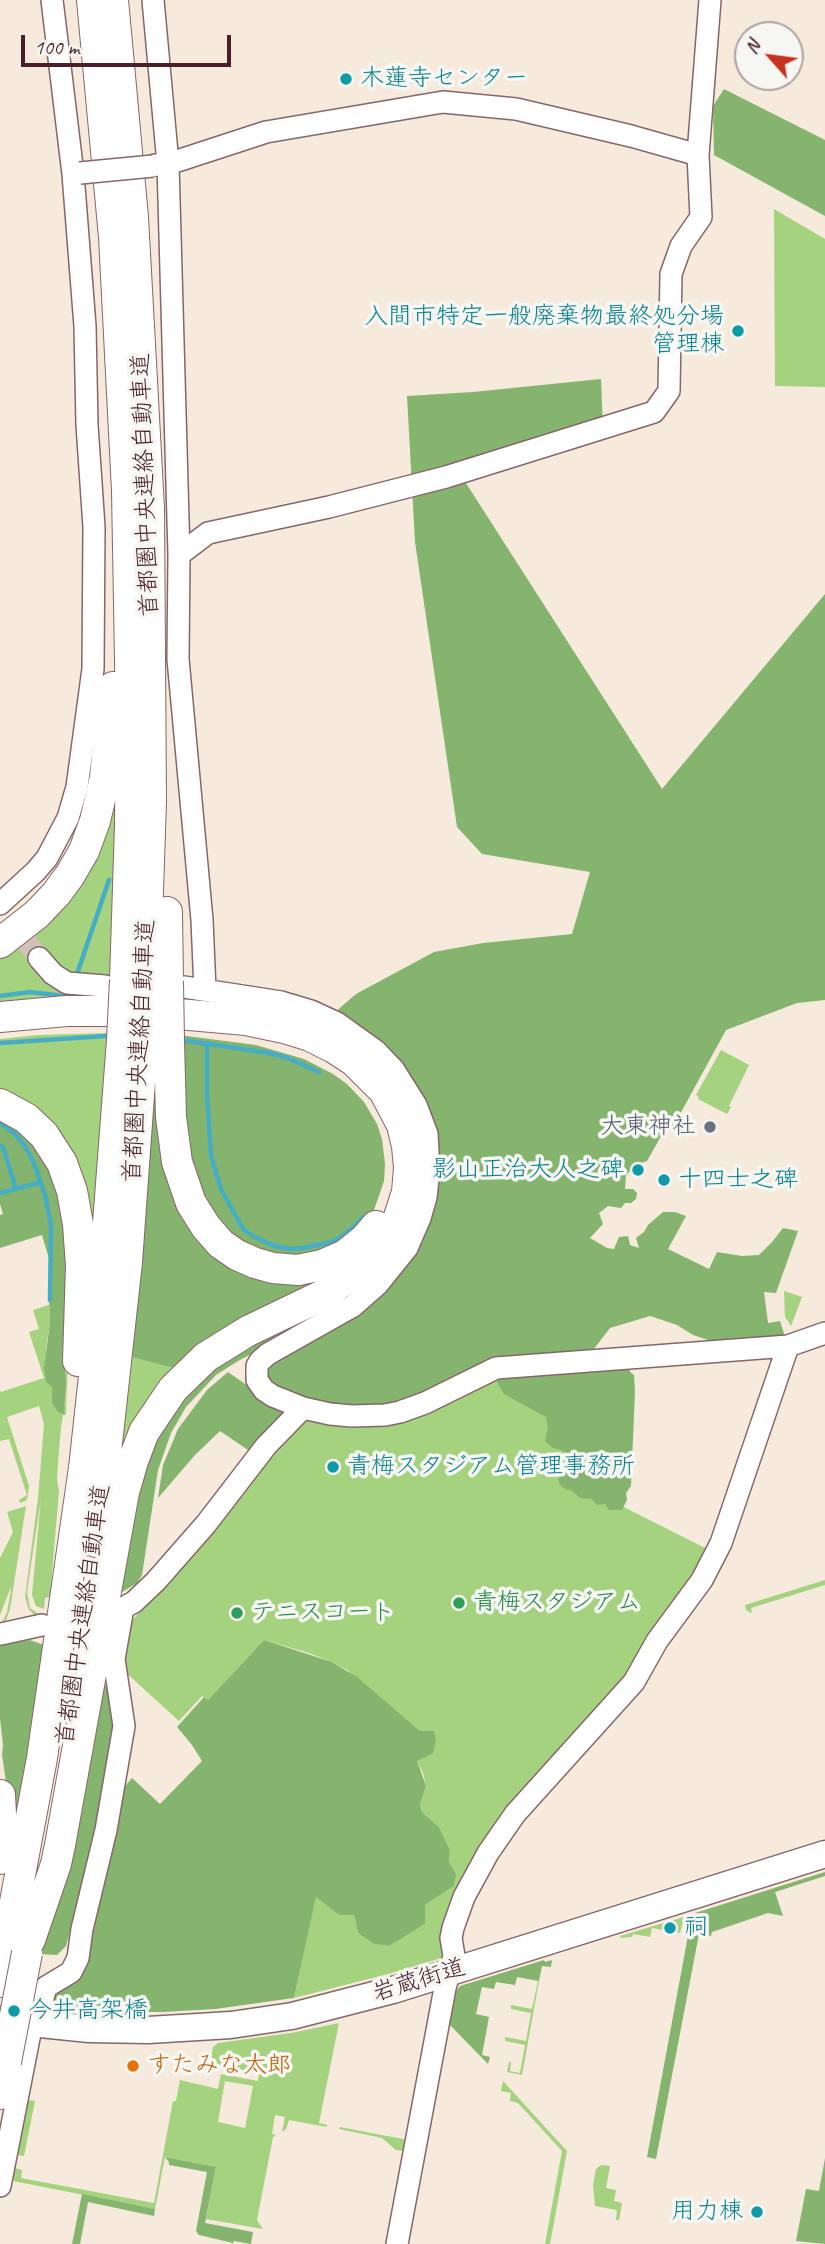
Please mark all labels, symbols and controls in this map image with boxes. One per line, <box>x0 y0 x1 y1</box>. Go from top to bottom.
scale bar <box>24 21 234 65</box>
north arrow <box>734 21 804 91</box>
text: 100 m <box>34 34 79 60</box>
text: N <box>739 36 766 58</box>
place label: 木蓮寺センター <box>360 65 528 93</box>
marker: 木蓮寺センター <box>338 71 354 87</box>
place label: 入間市特定一般廃棄物最終処分場 管理棟 <box>364 303 724 359</box>
marker: 入間市特定一般廃棄物最終処分場 管理棟 <box>730 323 746 339</box>
street label: 首都圏中央連絡自動車道 <box>127 353 165 617</box>
street label: 首都圏中央連絡自動車道 <box>119 918 161 1184</box>
place label: 大東神社 <box>600 1113 696 1141</box>
marker: 大東神社 <box>702 1119 718 1135</box>
place label: 影山正治大人之碑 <box>432 1156 624 1184</box>
marker: 影山正治大人之碑 <box>630 1162 646 1178</box>
place label: 十四士之碑 <box>678 1166 798 1194</box>
marker: 十四士之碑 <box>656 1172 672 1188</box>
place label: 青梅スタジアム管理事務所 <box>347 1453 635 1481</box>
marker: 青梅スタジアム管理事務所 <box>325 1459 341 1475</box>
street label: 首都圏中央連絡自動車道 <box>51 1482 117 1748</box>
place label: 青梅スタジアム <box>473 1589 641 1617</box>
marker: 青梅スタジアム <box>451 1595 467 1611</box>
place label: テニスコート <box>251 1599 395 1627</box>
marker: テニスコート <box>229 1605 245 1621</box>
place label: 祠 <box>684 1914 708 1942</box>
marker: 祠 <box>662 1920 678 1936</box>
street label: 岩蔵街道 <box>369 1953 469 2009</box>
place label: 今井高架橋 <box>28 1997 148 2025</box>
marker: 今井高架橋 <box>6 2003 22 2019</box>
place label: すたみな太郎 <box>147 2052 291 2080</box>
marker: すたみな太郎 <box>125 2058 141 2074</box>
place label: 用力棟 <box>671 2198 743 2226</box>
marker: 用力棟 <box>749 2204 765 2220</box>

